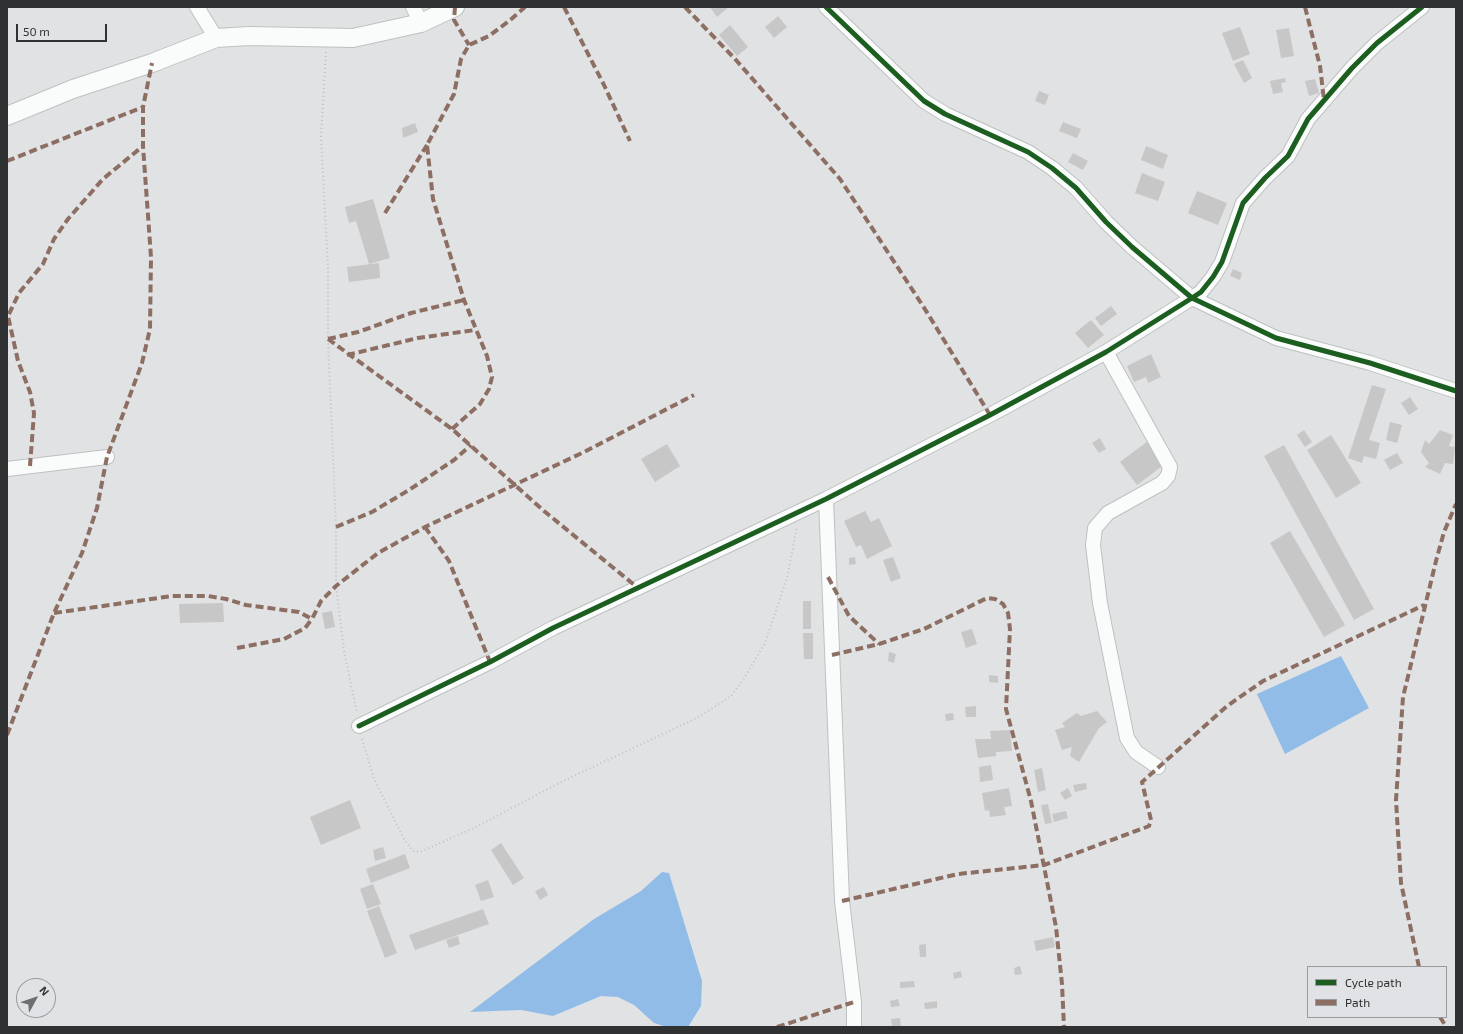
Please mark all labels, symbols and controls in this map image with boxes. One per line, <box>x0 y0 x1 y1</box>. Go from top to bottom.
scale bar <box>18 16 109 42</box>
text: 50 m <box>23 24 50 38</box>
legend <box>1307 966 1447 1018</box>
text: Cycle path <box>1345 975 1402 989</box>
north arrow <box>16 978 56 1018</box>
text: N <box>37 983 52 998</box>
text: Path <box>1345 995 1370 1009</box>

